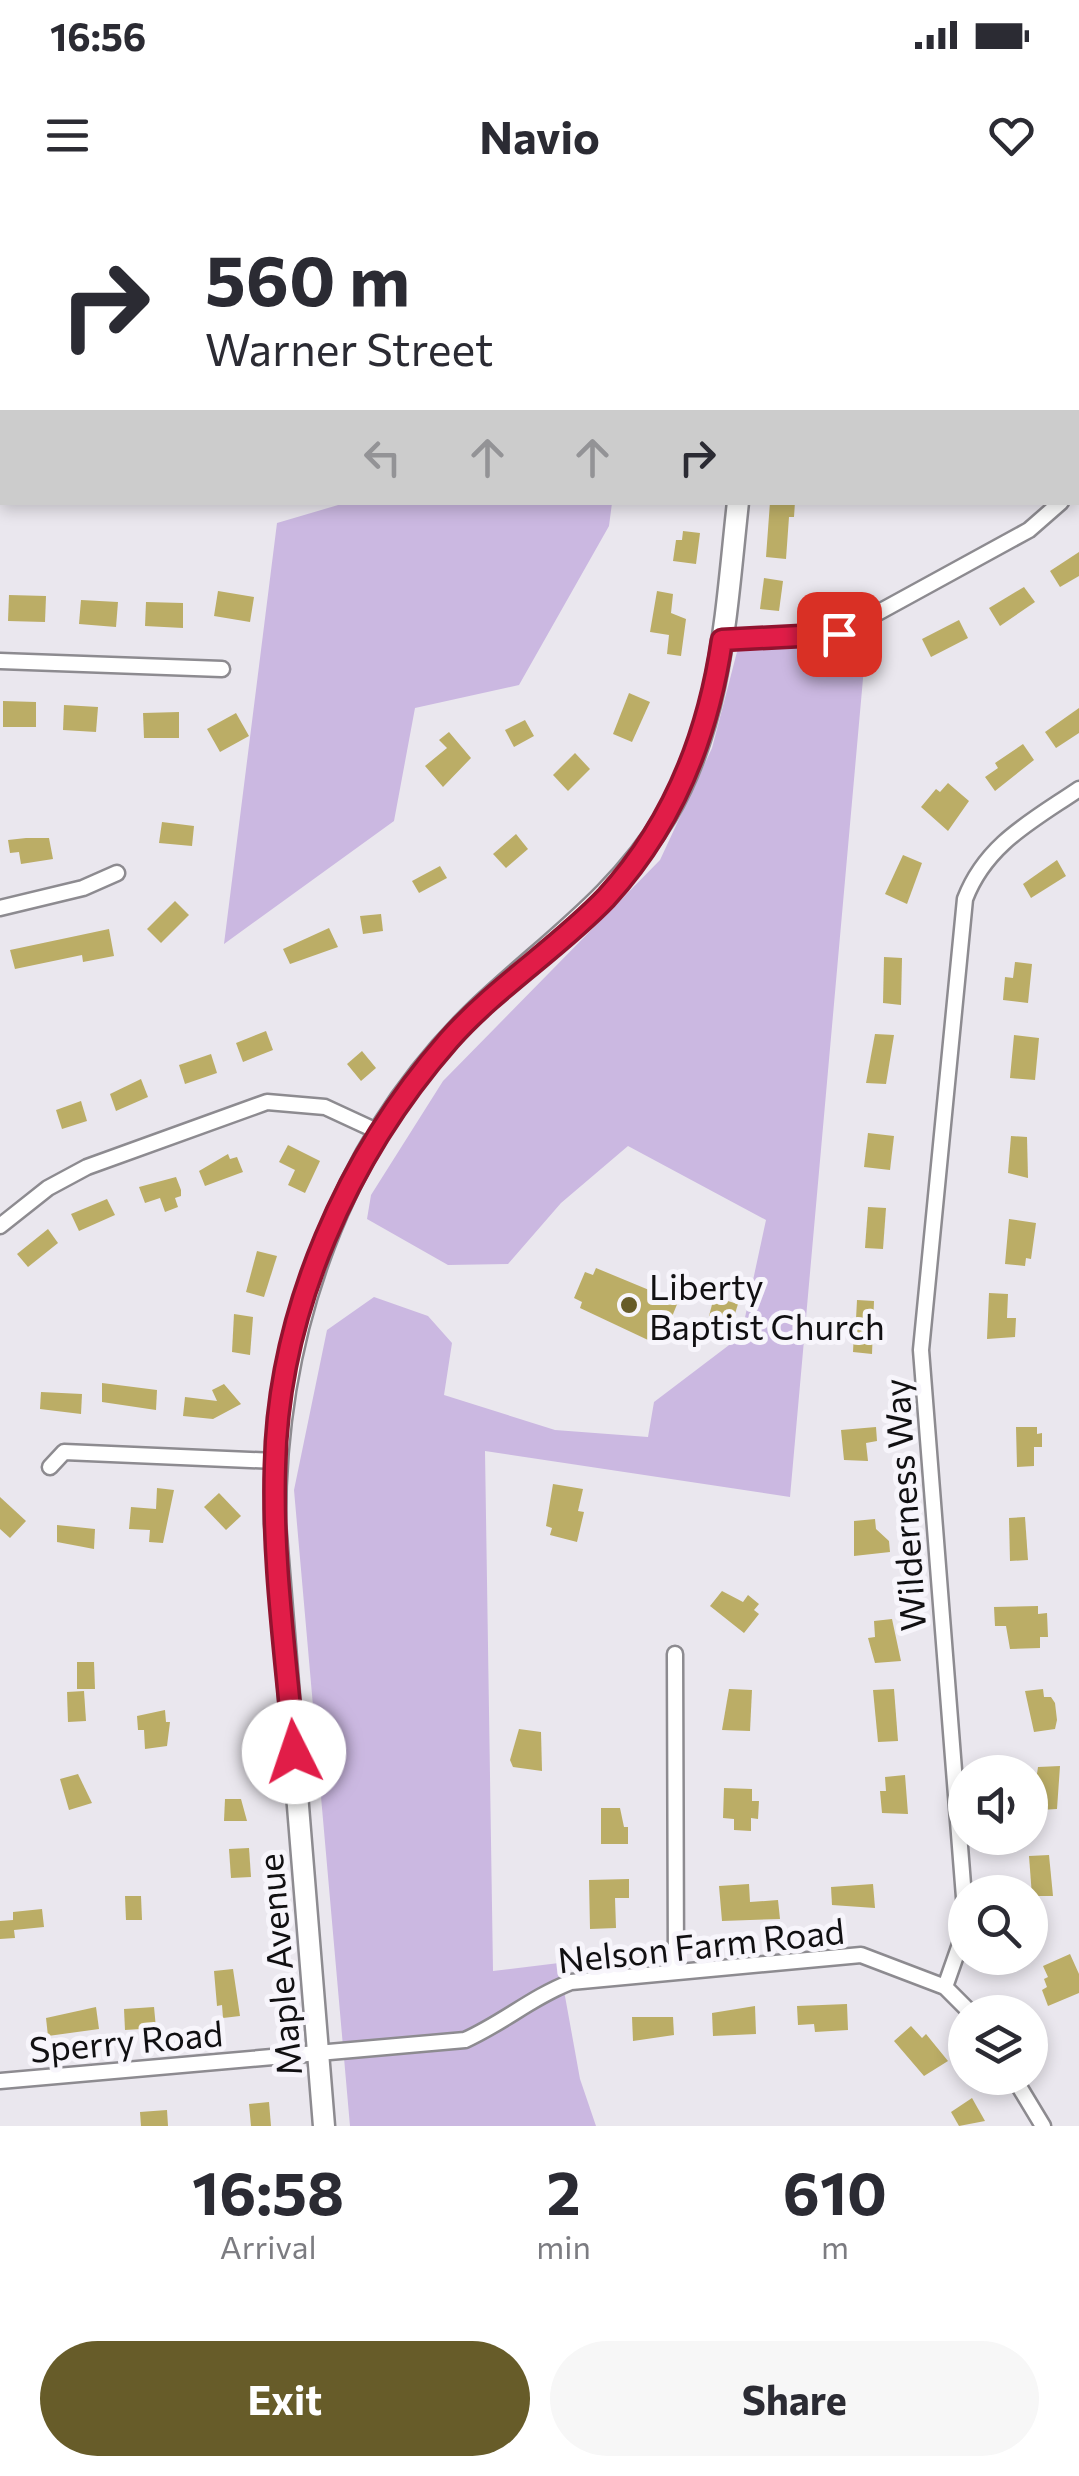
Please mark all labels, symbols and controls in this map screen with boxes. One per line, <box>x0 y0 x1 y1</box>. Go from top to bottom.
text: 16:56 <box>50 12 146 59</box>
icon: menu <box>40 108 95 163</box>
text: Navio <box>479 108 600 163</box>
icon: heart <box>984 108 1039 163</box>
text: 560 m <box>205 235 410 320</box>
icon: right <box>40 240 170 370</box>
text: Warner Street <box>205 320 493 375</box>
icon: left <box>355 430 410 485</box>
icon: ahead <box>460 430 515 485</box>
icon: ahead <box>565 430 620 485</box>
icon: right <box>670 430 725 485</box>
pin <box>797 592 882 677</box>
icon: arrive <box>812 607 867 662</box>
place label: Liberty Baptist Church <box>649 1264 885 1347</box>
marker: Liberty Baptist Church <box>618 1294 640 1316</box>
street label: Wilderness Way <box>873 1377 933 1633</box>
position arrow <box>242 1700 346 1804</box>
map controls <box>948 1755 1048 2095</box>
button: sound <box>948 1755 1048 1855</box>
street label: Maple Avenue <box>247 1852 309 2078</box>
button: search <box>948 1875 1048 1975</box>
street label: Nelson Farm Road <box>556 1908 846 1980</box>
button: layers <box>948 1995 1048 2095</box>
street label: Sperry Road <box>27 2010 225 2070</box>
text: 16:58 <box>192 2154 344 2227</box>
text: 2 <box>546 2154 581 2227</box>
text: 610 <box>783 2154 887 2227</box>
text: Arrival <box>220 2226 317 2266</box>
text: min <box>536 2226 591 2266</box>
text: m <box>821 2226 849 2266</box>
button: Exit <box>40 2341 530 2456</box>
button: Share <box>550 2341 1039 2456</box>

